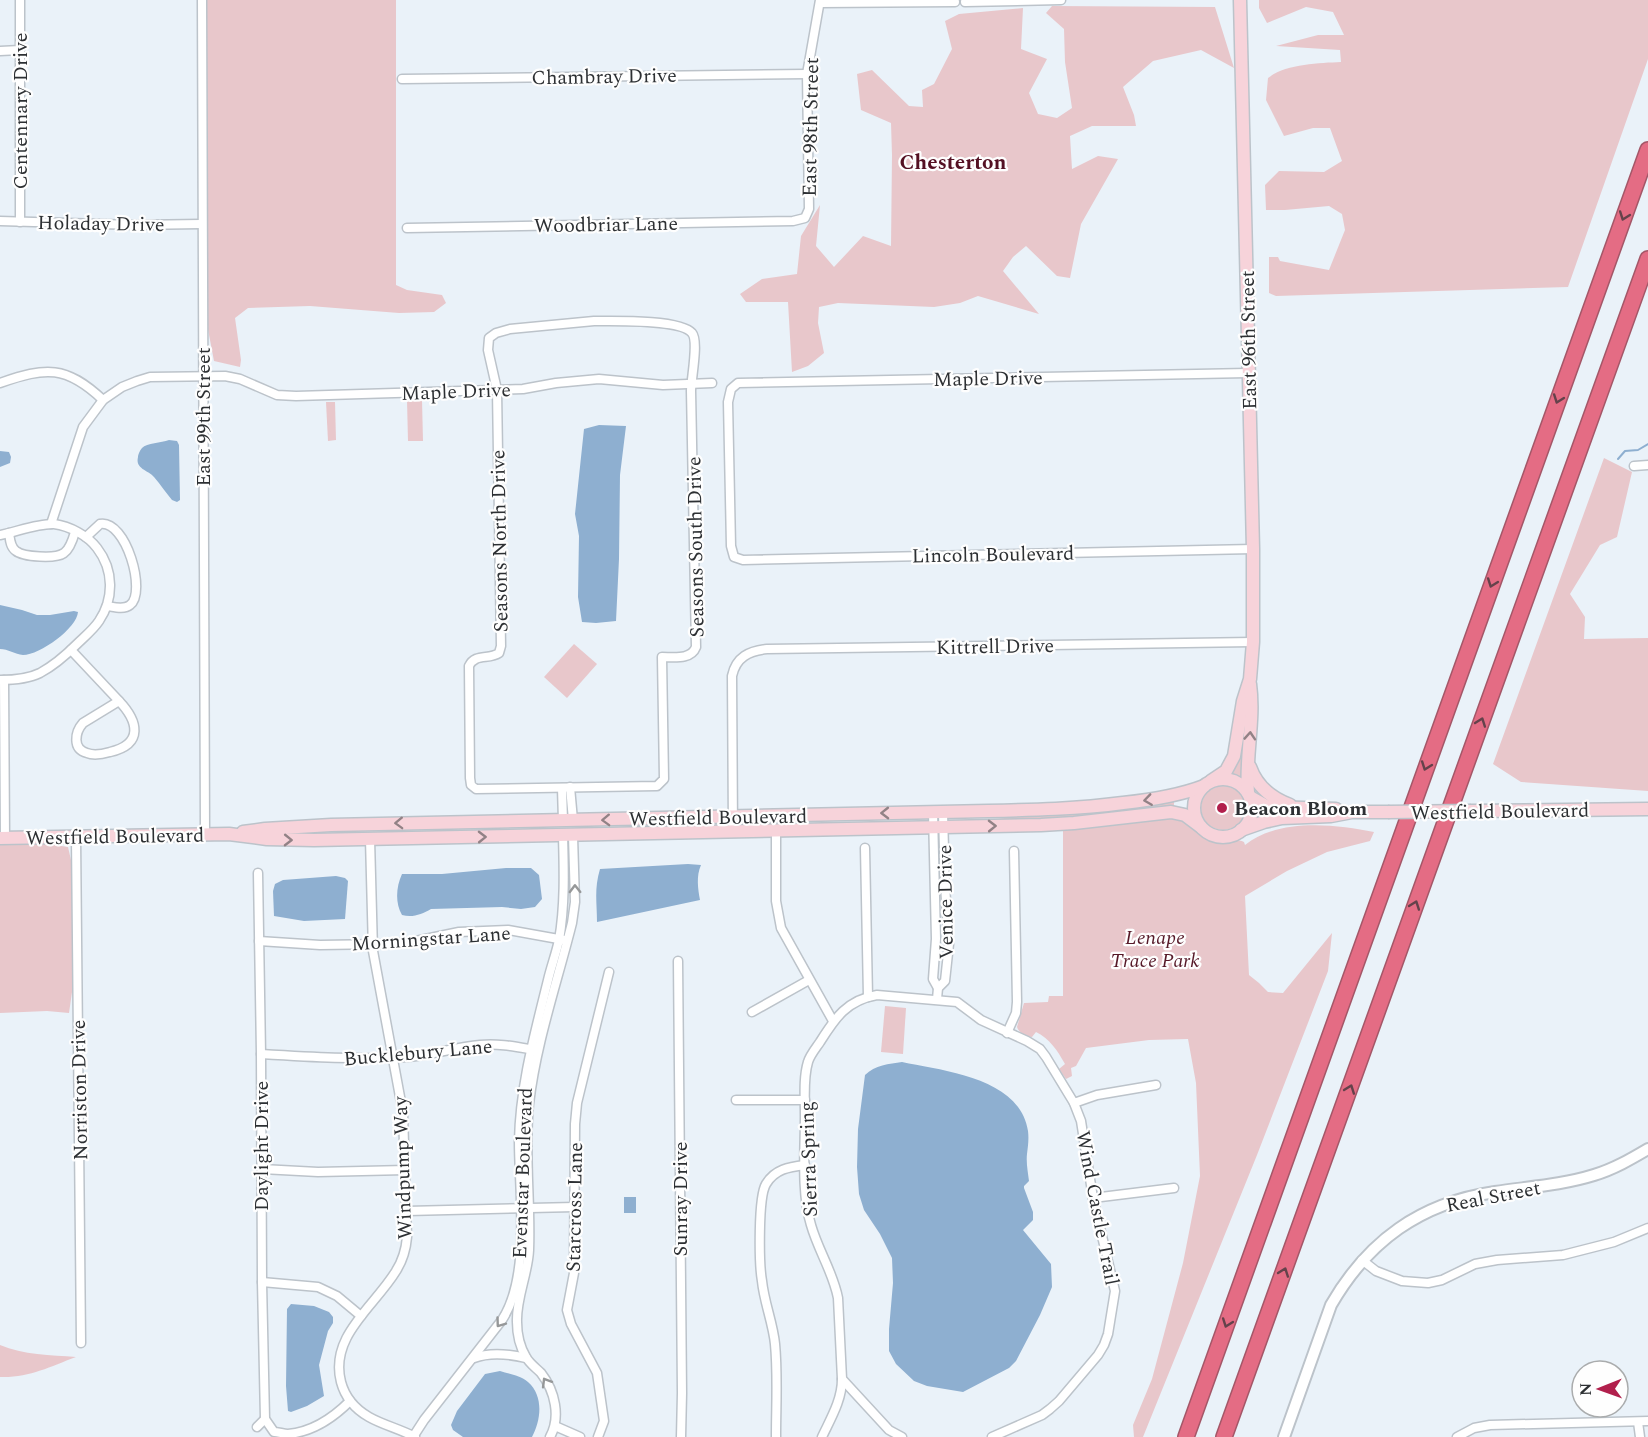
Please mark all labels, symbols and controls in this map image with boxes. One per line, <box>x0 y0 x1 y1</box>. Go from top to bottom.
street label: Centennary Drive <box>6 32 36 190</box>
street label: East 98th Street <box>795 57 827 197</box>
street label: Chambray Drive <box>531 61 677 93</box>
district label: Chesterton <box>899 147 1007 179</box>
street label: Holaday Drive <box>37 208 165 240</box>
street label: Woodbriar Lane <box>534 209 678 241</box>
one-way arrow <box>1619 210 1631 221</box>
street label: East 96th Street <box>1233 270 1265 410</box>
street label: East 99th Street <box>189 347 219 487</box>
street label: Maple Drive <box>933 363 1043 395</box>
street label: Maple Drive <box>401 375 511 409</box>
one-way arrow <box>1553 393 1566 404</box>
street label: Seasons North Drive <box>483 449 517 633</box>
street label: Seasons South Drive <box>679 456 713 638</box>
street label: Lincoln Boulevard <box>911 539 1075 571</box>
one-way arrow <box>1487 577 1500 588</box>
street label: Kittrell Drive <box>936 631 1054 663</box>
one-way arrow <box>1474 717 1487 727</box>
one-way arrow <box>1244 732 1257 741</box>
one-way arrow <box>1421 760 1434 771</box>
one-way arrow <box>1143 794 1152 806</box>
place label: Beacon Bloom <box>1234 794 1367 824</box>
street label: Westfield Boulevard <box>1410 795 1590 829</box>
street label: Westfield Boulevard <box>628 801 808 835</box>
marker: Beacon Bloom <box>1215 801 1229 815</box>
one-way arrow <box>880 807 889 819</box>
one-way arrow <box>602 813 611 826</box>
one-way arrow <box>395 817 404 830</box>
street label: Westfield Boulevard <box>25 820 205 854</box>
one-way arrow <box>987 820 996 832</box>
one-way arrow <box>478 831 487 843</box>
one-way arrow <box>283 833 292 846</box>
street label: Venice Drive <box>930 844 962 960</box>
one-way arrow <box>569 884 581 893</box>
one-way arrow <box>1408 900 1421 911</box>
street label: Morningstar Lane <box>350 918 512 960</box>
park label: Lenape Trace Park <box>1110 923 1200 976</box>
street label: Norriston Drive <box>64 1019 96 1161</box>
street label: Bucklebury Lane <box>342 1032 494 1074</box>
street label: Daylight Drive <box>247 1081 277 1211</box>
one-way arrow <box>1342 1084 1355 1095</box>
street label: Evenstar Boulevard <box>505 1087 541 1259</box>
street label: Windpump Way <box>385 1095 420 1240</box>
street label: Sierra Spring <box>792 1100 826 1217</box>
street label: Wind Castle Trail <box>1067 1128 1127 1288</box>
street label: Starcross Lane <box>559 1142 591 1272</box>
street label: Sunray Drive <box>666 1142 696 1256</box>
street label: Real Street <box>1443 1173 1543 1221</box>
one-way arrow <box>1276 1267 1289 1278</box>
one-way arrow <box>496 1316 507 1327</box>
one-way arrow <box>1221 1317 1234 1328</box>
north arrow <box>1570 1359 1630 1419</box>
one-way arrow <box>542 1378 553 1388</box>
text: N <box>1574 1383 1598 1396</box>

